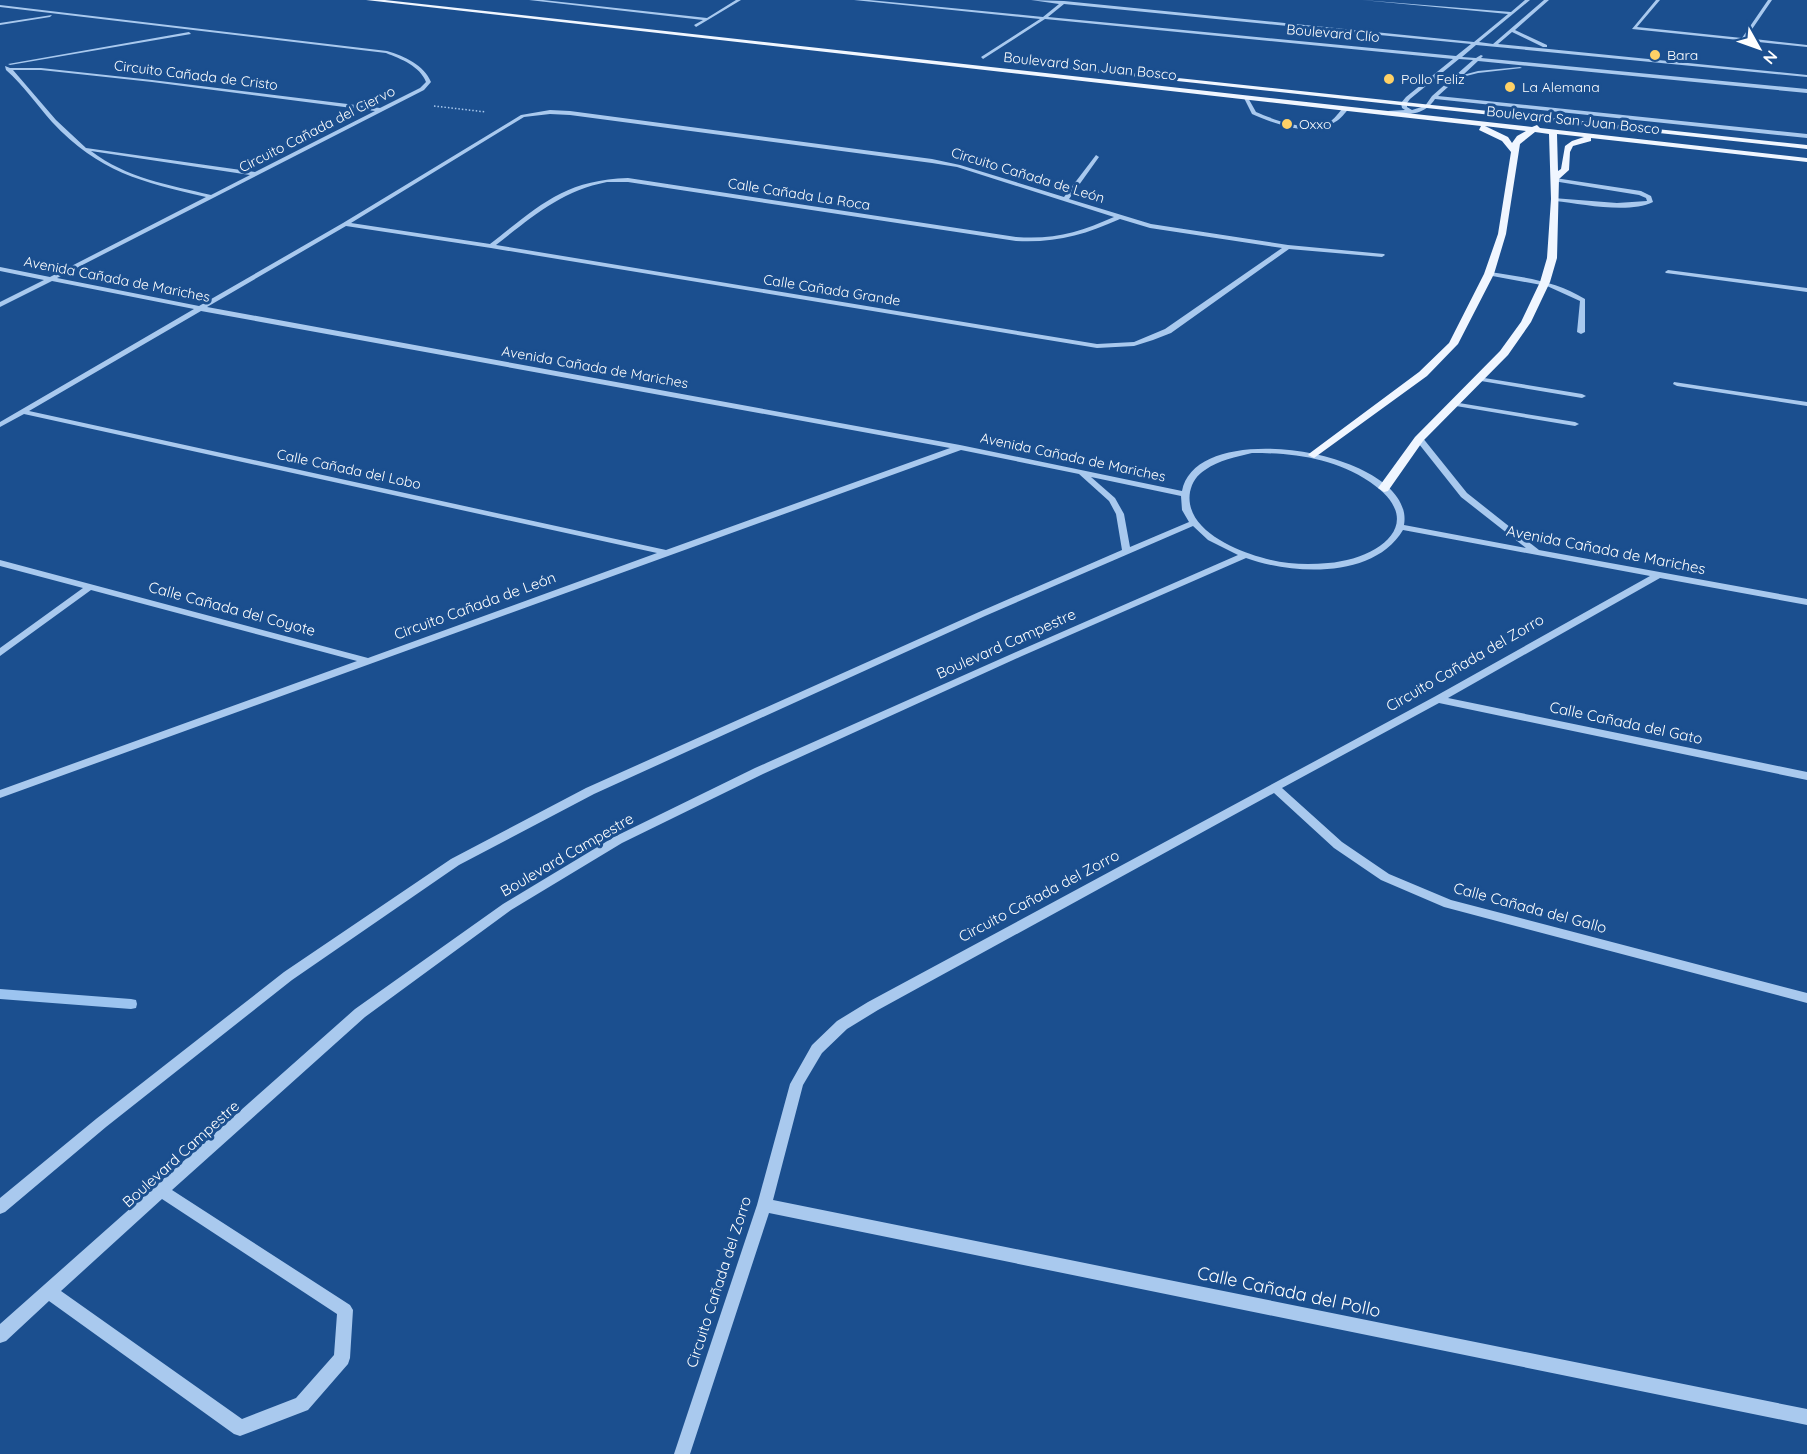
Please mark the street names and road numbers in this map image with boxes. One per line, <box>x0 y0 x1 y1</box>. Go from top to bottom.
street label: Boulevard Clío <box>1286 20 1380 46</box>
street label: Boulevard San Juan Bosco <box>1002 48 1178 84</box>
street label: Circuito Cañada de Cristo <box>113 56 279 94</box>
street label: Circuito Cañada del Ciervo <box>236 82 398 176</box>
street label: Boulevard San Juan Bosco <box>1485 102 1661 138</box>
street label: Circuito Cañada de León <box>949 143 1107 207</box>
street label: Calle Cañada La Roca <box>727 174 871 214</box>
street label: Avenida Cañada de Mariches <box>22 252 212 306</box>
street label: Calle Cañada Grande <box>762 270 902 310</box>
street label: Avenida Cañada de Mariches <box>500 342 690 392</box>
street label: Avenida Cañada de Mariches <box>979 429 1167 485</box>
street label: Calle Cañada del Lobo <box>275 445 423 493</box>
street label: Avenida Cañada de Mariches <box>1505 521 1707 578</box>
street label: Circuito Cañada de León <box>391 567 558 644</box>
street label: Calle Cañada del Coyote <box>147 577 318 640</box>
street label: Boulevard Campestre <box>933 604 1079 683</box>
street label: Circuito Cañada del Zorro <box>1382 610 1547 716</box>
street label: Calle Cañada del Gato <box>1548 697 1704 748</box>
street label: Boulevard Campestre <box>497 809 637 901</box>
street label: Circuito Cañada del Zorro <box>955 845 1122 946</box>
street label: Calle Cañada del Gallo <box>1451 878 1609 937</box>
street label: Boulevard Campestre <box>118 1096 243 1211</box>
street label: Circuito Cañada del Zorro <box>682 1194 755 1370</box>
street label: Calle Cañada del Pollo <box>1195 1261 1383 1322</box>

